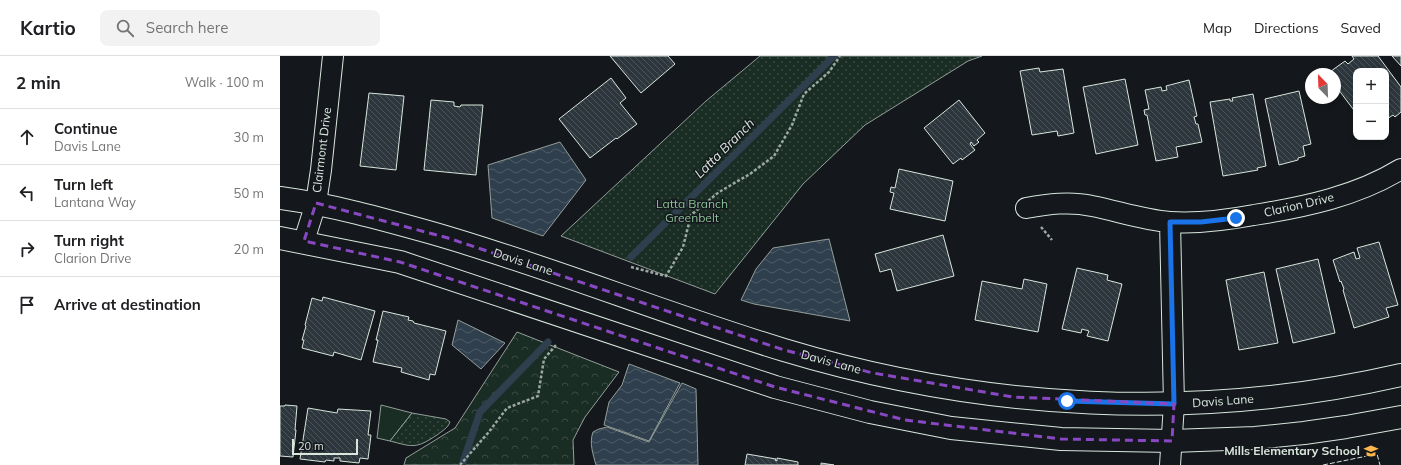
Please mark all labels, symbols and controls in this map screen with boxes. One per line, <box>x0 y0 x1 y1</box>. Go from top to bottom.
search box <box>100 10 380 46</box>
text: Kartio <box>20 16 76 40</box>
icon: search <box>114 17 136 39</box>
text: Search here <box>146 18 228 37</box>
text: Map <box>1203 19 1232 37</box>
text: Directions <box>1254 19 1319 37</box>
text: Saved <box>1341 19 1381 37</box>
north arrow <box>1305 68 1341 104</box>
map controls <box>1353 68 1389 140</box>
button: + <box>1353 68 1389 104</box>
text: 2 min <box>16 72 61 93</box>
text: Walk · 100 m <box>185 74 264 90</box>
button: − <box>1353 104 1389 140</box>
street label: Clairmont Drive <box>309 106 334 194</box>
water label: Latta Branch <box>691 115 757 181</box>
text: Continue <box>54 119 117 138</box>
icon: ahead <box>16 126 38 148</box>
text: 30 m <box>234 129 264 145</box>
text: Davis Lane <box>54 138 121 154</box>
text: Turn left <box>54 175 113 194</box>
icon: left <box>16 182 38 204</box>
text: 50 m <box>234 185 264 201</box>
street label: Clarion Drive <box>1262 189 1335 220</box>
text: Lantana Way <box>54 194 136 210</box>
park label: Latta Branch Greenbelt <box>656 196 728 225</box>
route end <box>1227 209 1245 227</box>
text: Turn right <box>54 231 124 250</box>
icon: right <box>16 238 38 260</box>
text: 20 m <box>234 241 264 257</box>
street label: Davis Lane <box>491 245 555 278</box>
text: Clarion Drive <box>54 250 131 266</box>
icon: arrive <box>16 294 38 316</box>
text: Arrive at destination <box>54 295 201 314</box>
street label: Davis Lane <box>799 346 863 377</box>
street label: Davis Lane <box>1192 391 1254 410</box>
route start <box>1058 392 1076 410</box>
scale bar <box>292 437 358 456</box>
text: 20 m <box>298 439 324 453</box>
place label: Mills Elementary School <box>1224 443 1360 458</box>
school or university icon: Mills Elementary School <box>1363 443 1379 459</box>

